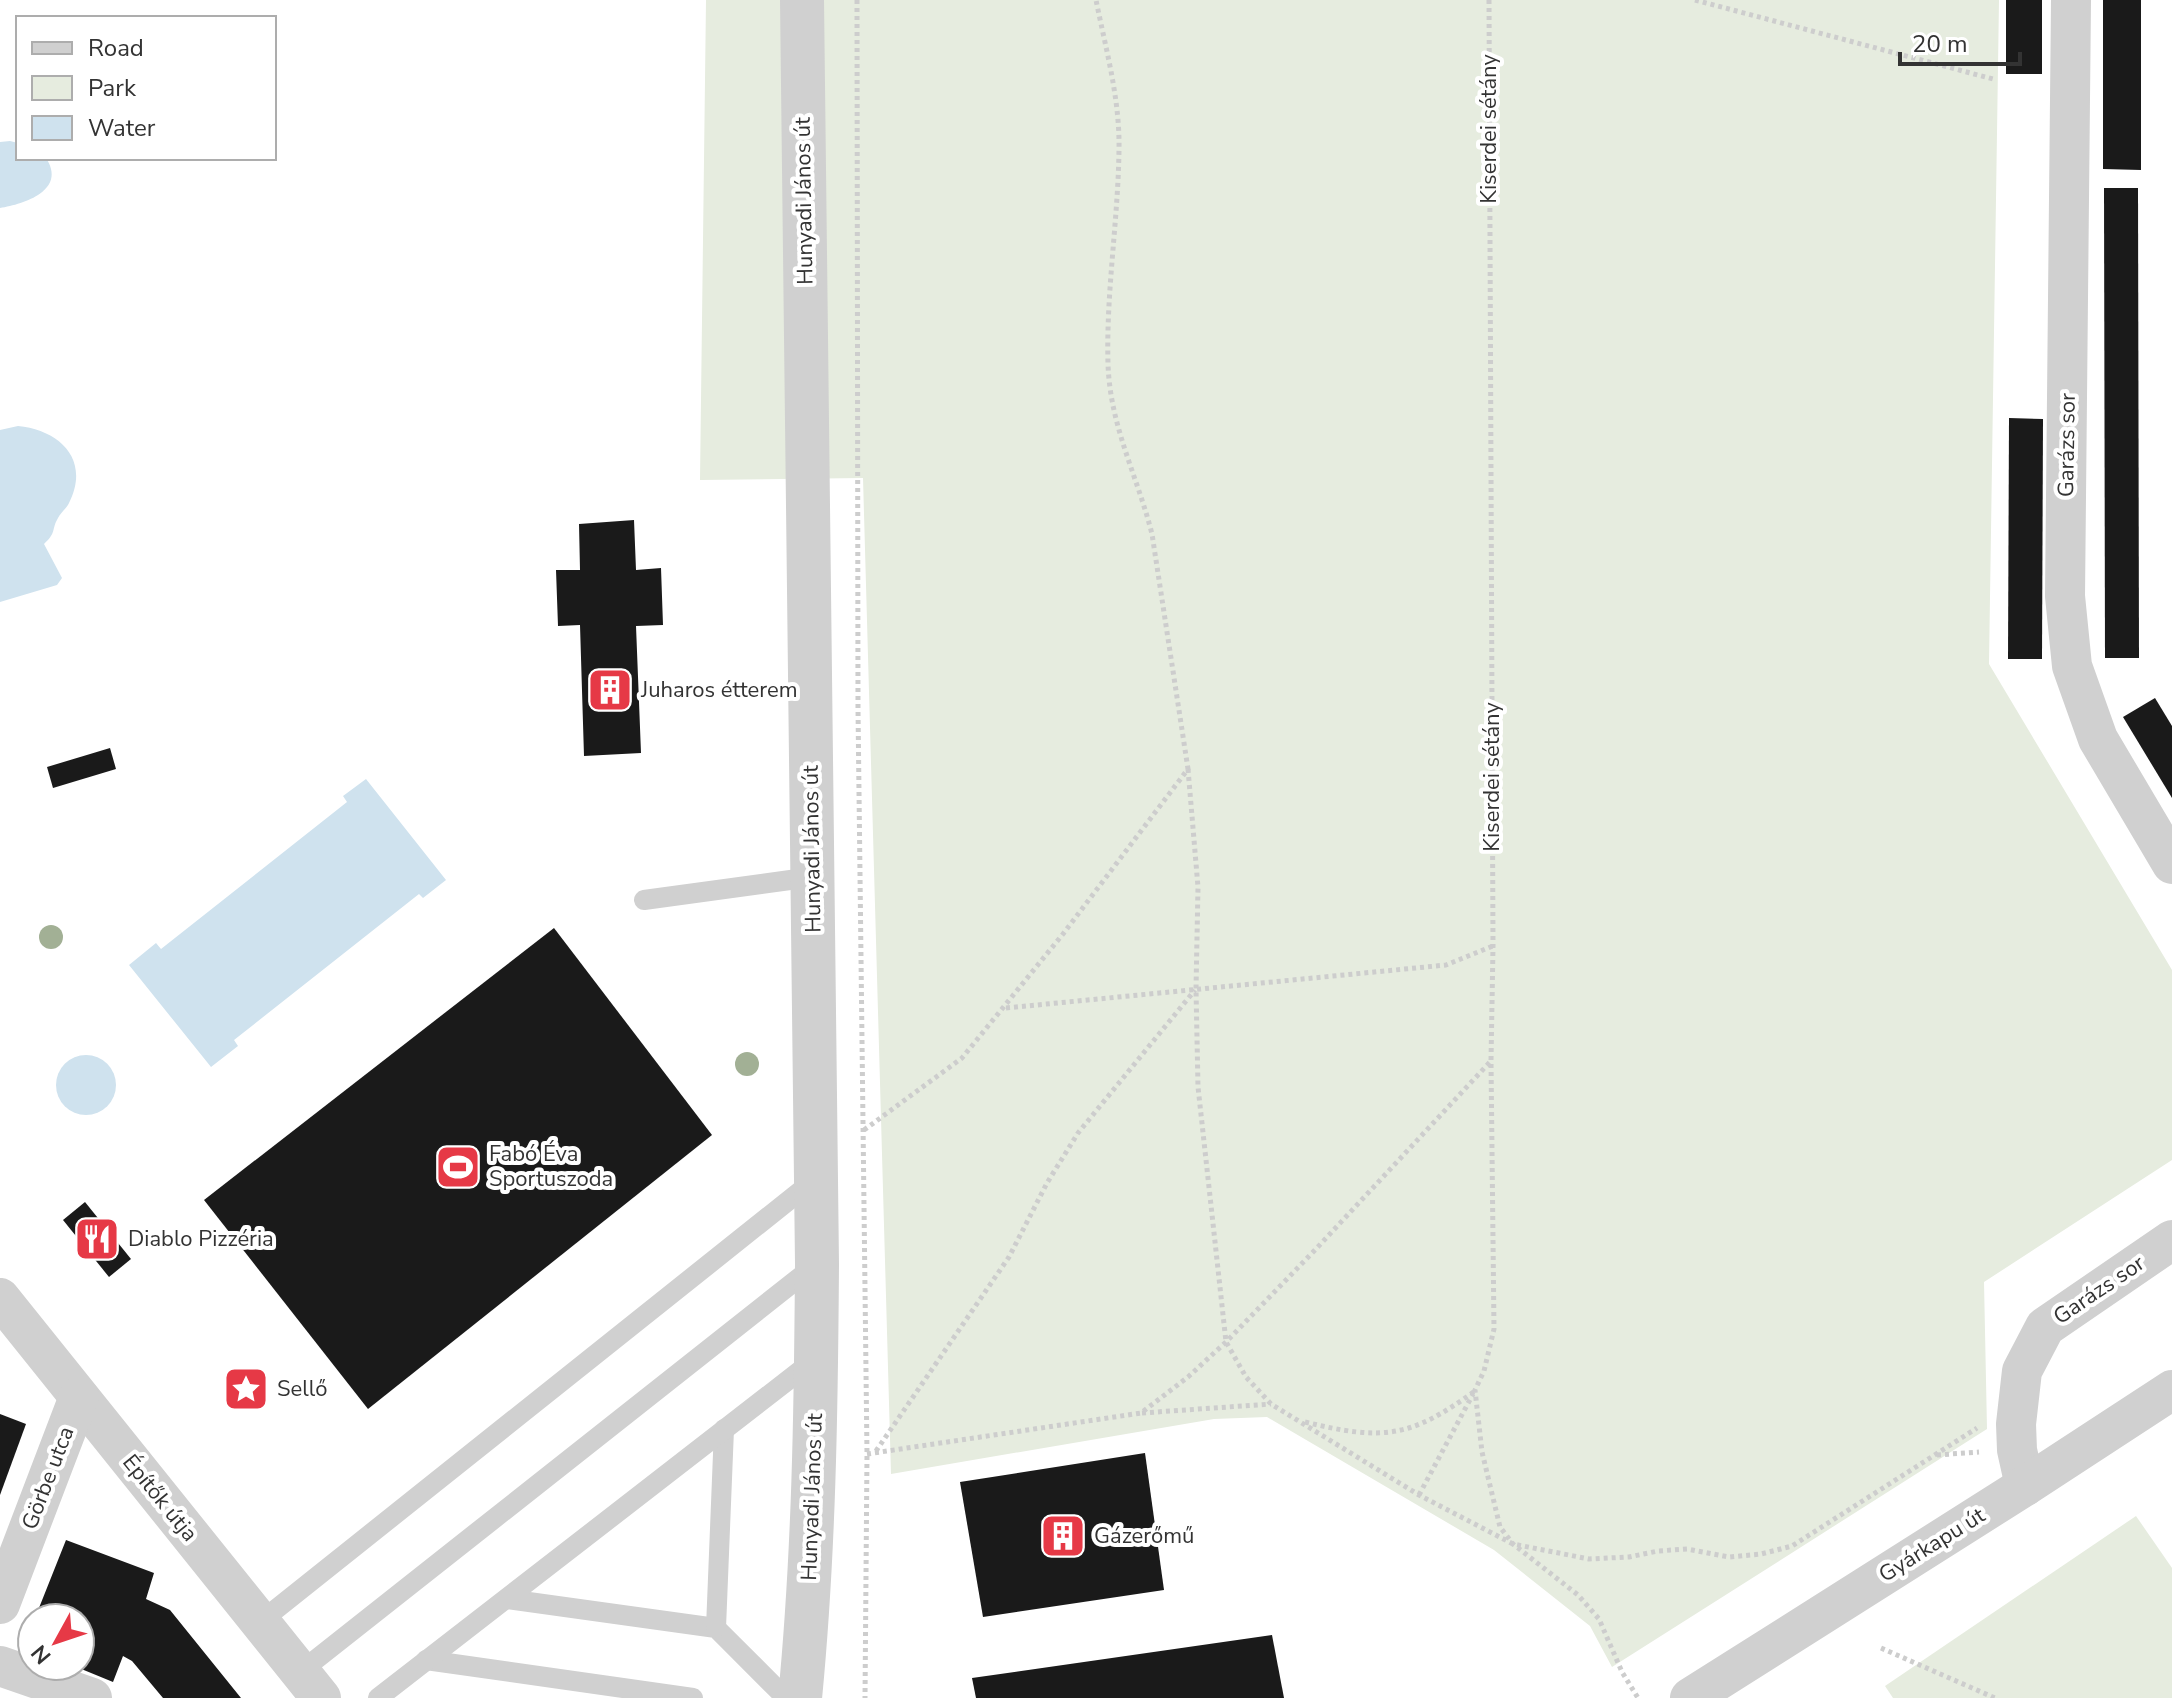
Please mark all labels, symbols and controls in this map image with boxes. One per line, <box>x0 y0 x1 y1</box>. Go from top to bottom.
legend <box>16 16 276 160</box>
scale bar <box>1900 16 2020 66</box>
text: 20 m <box>1912 28 1968 60</box>
text: Road <box>88 32 144 64</box>
street label: Kiserdei sétány <box>1474 54 1504 204</box>
text: Park <box>88 72 137 104</box>
text: Water <box>88 112 156 144</box>
street label: Hunyadi János út <box>788 117 820 285</box>
street label: Garázs sor <box>2051 393 2083 497</box>
building icon: Juharos étterem <box>586 666 634 714</box>
place label: Juharos étterem <box>640 675 798 705</box>
street label: Kiserdei sétány <box>1477 702 1507 852</box>
street label: Hunyadi János út <box>796 765 828 933</box>
place label: Fabó Éva Sportuszoda <box>489 1139 613 1194</box>
sports icon: Fabó Éva Sportuszoda <box>434 1143 482 1191</box>
restaurant icon: Diablo Pizzéria <box>73 1215 121 1263</box>
place label: Diablo Pizzéria <box>128 1224 274 1254</box>
street label: Garázs sor <box>2047 1248 2151 1332</box>
place icon: Sellő <box>222 1365 270 1413</box>
place label: Sellő <box>277 1374 327 1404</box>
street label: Hunyadi János út <box>794 1412 830 1581</box>
street label: Görbe utca <box>15 1422 81 1534</box>
street label: Építők útja <box>116 1448 204 1548</box>
street label: Gyárkapu út <box>1873 1500 1991 1590</box>
building icon: Gázerőmű <box>1039 1512 1087 1560</box>
place label: Gázerőmű <box>1094 1521 1194 1551</box>
north arrow <box>16 1602 96 1682</box>
text: N <box>25 1638 58 1670</box>

